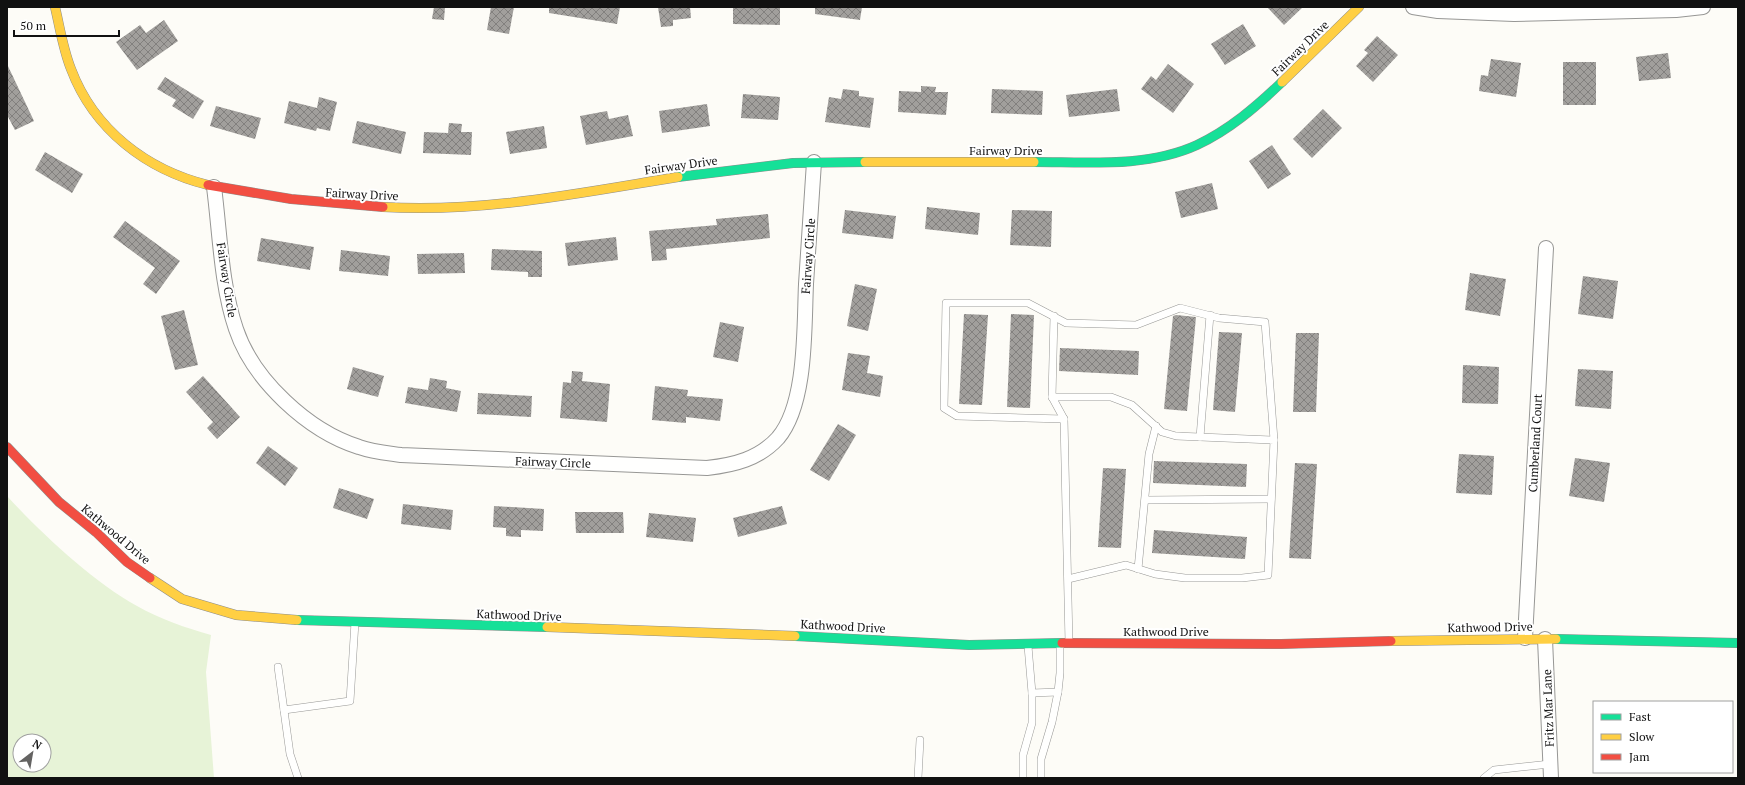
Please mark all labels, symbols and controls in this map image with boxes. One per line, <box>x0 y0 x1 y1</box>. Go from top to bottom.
scale bar <box>14 12 119 38</box>
street label: Fairway Drive <box>1268 17 1332 79</box>
text: 50 m <box>20 18 47 33</box>
street label: Fairway Drive <box>969 143 1043 158</box>
street label: Fairway Drive <box>644 152 718 178</box>
street label: Fairway Drive <box>325 185 399 203</box>
street label: Fairway Circle <box>798 218 818 294</box>
street label: Fairway Circle <box>214 241 240 319</box>
street label: Cumberland Court <box>1525 393 1545 493</box>
street label: Fairway Circle <box>515 453 591 471</box>
street label: Kathwood Drive <box>78 501 154 567</box>
street label: Kathwood Drive <box>476 606 562 624</box>
street label: Kathwood Drive <box>800 616 886 636</box>
street label: Kathwood Drive <box>1447 619 1533 635</box>
street label: Kathwood Drive <box>1123 624 1209 639</box>
street label: Fritz Mar Lane <box>1539 669 1557 747</box>
legend <box>1593 701 1733 773</box>
text: Fast <box>1629 709 1652 724</box>
text: Slow <box>1629 729 1655 744</box>
north arrow <box>12 733 52 773</box>
text: N <box>30 736 45 753</box>
text: Jam <box>1629 749 1650 764</box>

